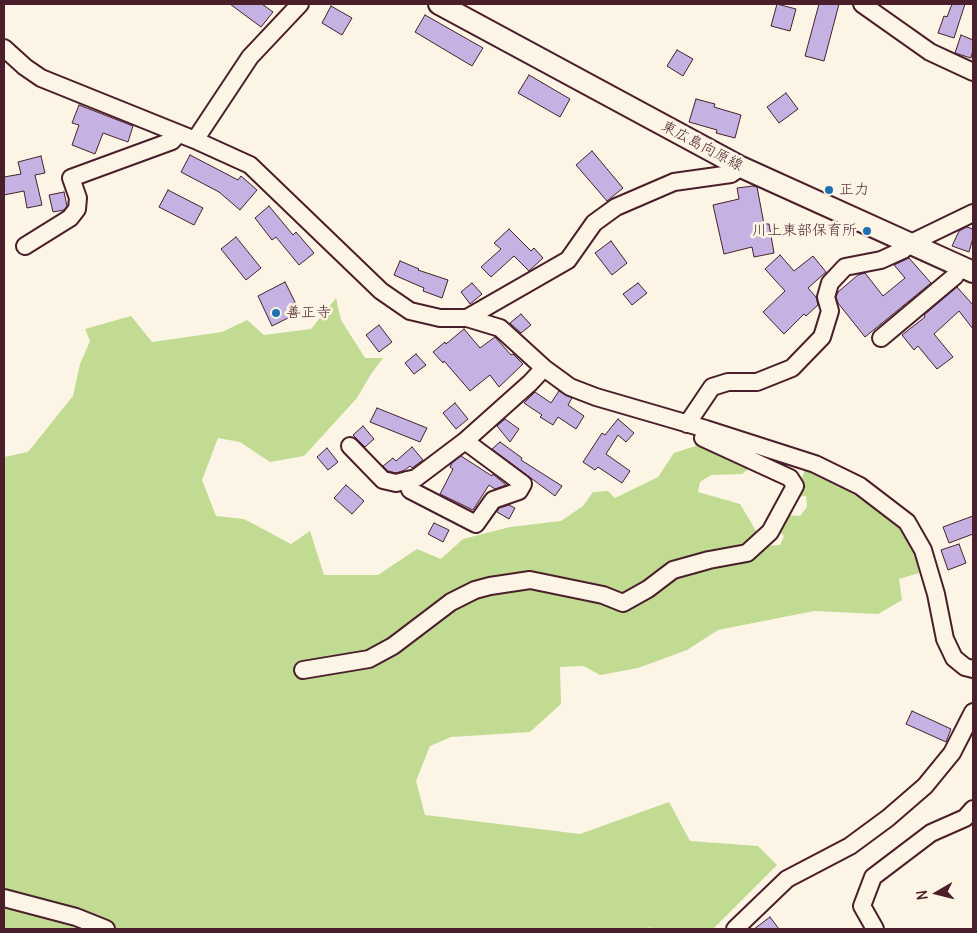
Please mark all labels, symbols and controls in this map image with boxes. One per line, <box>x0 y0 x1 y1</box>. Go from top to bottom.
street label: 東広島向原線 <box>658 117 746 175</box>
place label: 正力 <box>839 181 869 199</box>
marker: 正力 <box>823 184 835 196</box>
place label: 川上東部保育所 <box>752 222 857 240</box>
marker: 川上東部保育所 <box>861 225 873 237</box>
place label: 善正寺 <box>286 304 331 322</box>
marker: 善正寺 <box>270 307 282 319</box>
north arrow <box>912 868 962 918</box>
text: N <box>913 889 932 901</box>

